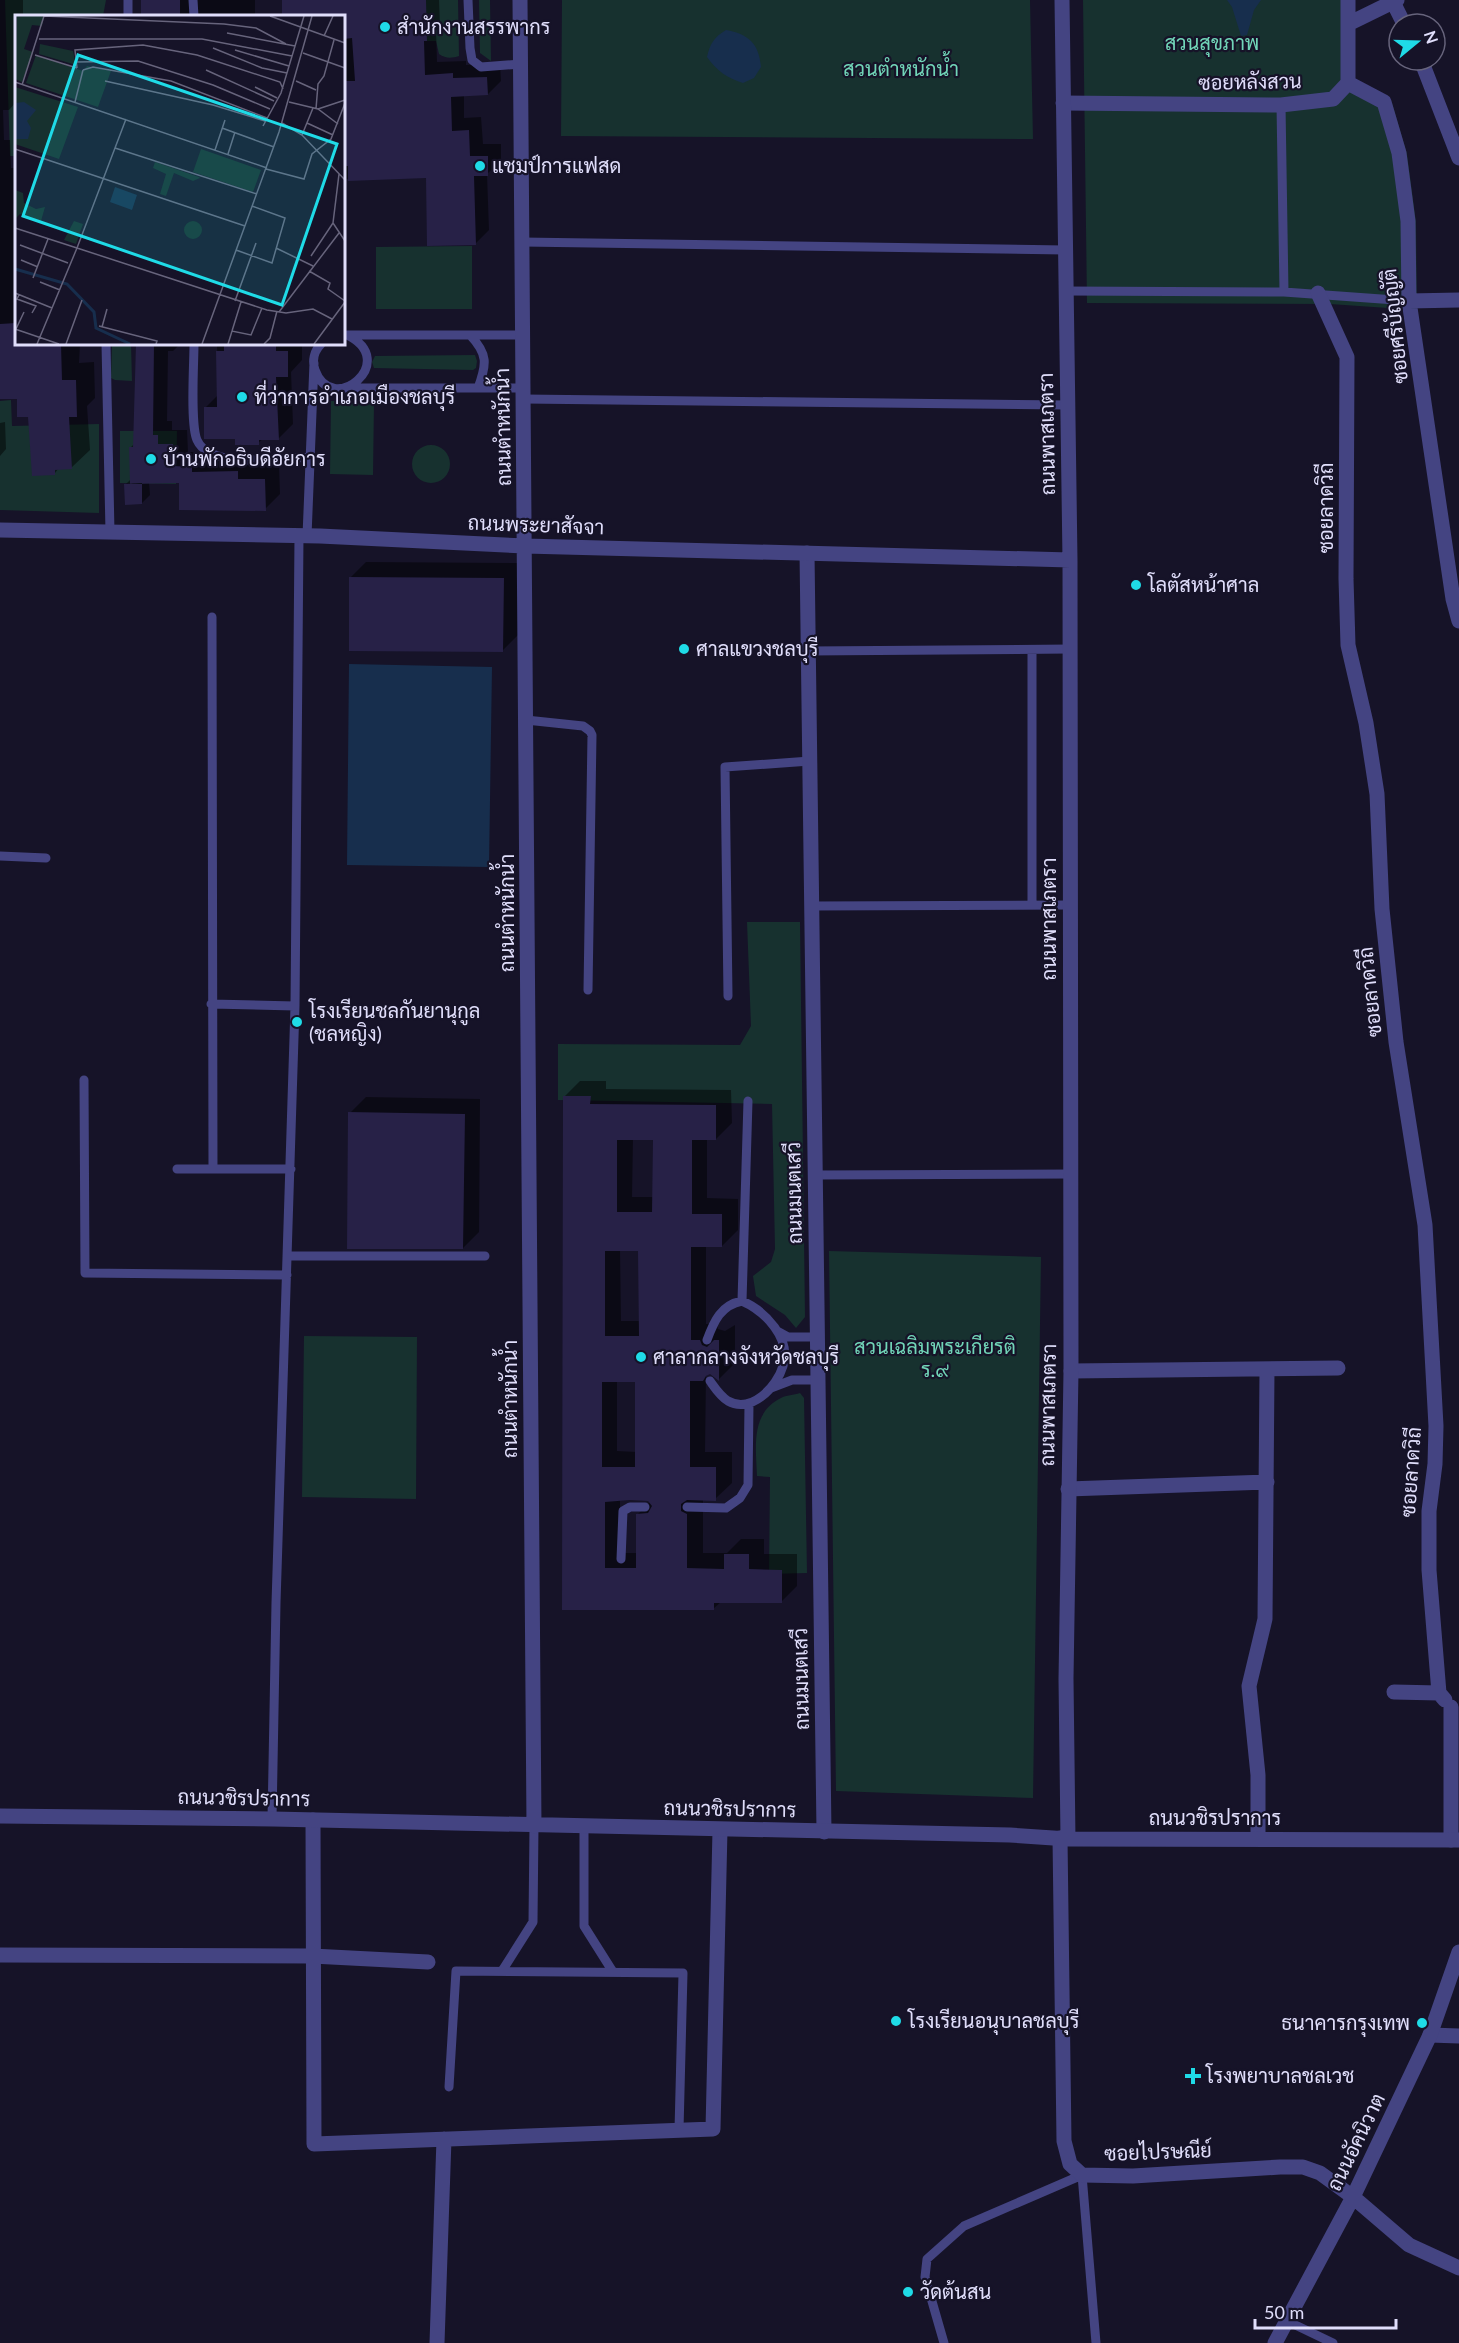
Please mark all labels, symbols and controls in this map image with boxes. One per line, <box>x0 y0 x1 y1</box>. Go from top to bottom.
north arrow <box>1387 12 1447 72</box>
place label: สำนักงานสรรพากร <box>397 14 550 38</box>
inset map <box>15 15 345 345</box>
marker: สำนักงานสรรพากร <box>378 20 392 34</box>
text: N <box>1421 28 1443 46</box>
park label: สวนสุขภาพ <box>1165 30 1259 57</box>
park label: สวนตำหนักน้ำ <box>843 51 959 80</box>
street label: ซอยหลังสวน <box>1198 68 1302 94</box>
place label: แชมป์การแฟสด <box>492 153 621 177</box>
marker: แชมป์การแฟสด <box>473 159 487 173</box>
street label: ซอยศรีบัญญัติ <box>1376 267 1413 385</box>
street label: ถนนตำหนักน้ำ <box>484 368 515 486</box>
street label: ถนนพาสเภตรา <box>1033 372 1059 496</box>
place label: ที่ว่าการอำเภอเมืองชลบุรี <box>254 380 455 411</box>
marker: ที่ว่าการอำเภอเมืองชลบุรี <box>235 390 249 404</box>
place label: บ้านพักอธิบดีอัยการ <box>163 446 326 470</box>
marker: บ้านพักอธิบดีอัยการ <box>144 452 158 466</box>
street label: ซอยลาดวิถี <box>1313 463 1337 553</box>
street label: ถนนพระยาสัจจา <box>467 510 605 538</box>
place label: โลตัสหน้าศาล <box>1147 572 1259 596</box>
marker: โลตัสหน้าศาล <box>1129 578 1143 592</box>
place label: ศาลแขวงชลบุรี <box>696 636 818 663</box>
marker: ศาลแขวงชลบุรี <box>677 642 691 656</box>
street label: ถนนตำหนักน้ำ <box>489 854 518 972</box>
street label: ถนนพาสเภตรา <box>1036 858 1060 980</box>
street label: ซอยลาดวิถี <box>1352 946 1386 1038</box>
place label: โรงเรียนชลกันยานุกูล (ชลหญิง) <box>308 998 480 1046</box>
marker: โรงเรียนชลกันยานุกูล (ชลหญิง) <box>290 1015 304 1029</box>
street label: ถนนมนตเสวี <box>780 1142 806 1244</box>
park label: สวนเฉลิมพระเกียรติ ร.๙ <box>854 1334 1016 1381</box>
street label: ถนนตำหนักน้ำ <box>492 1340 521 1458</box>
street label: ถนนพาสเภตรา <box>1034 1343 1060 1467</box>
place label: ศาลากลางจังหวัดชลบุรี <box>653 1344 839 1371</box>
marker: ศาลากลางจังหวัดชลบุรี <box>634 1350 648 1364</box>
street label: ซอยลาดวิถี <box>1395 1426 1425 1518</box>
street label: ถนนมนตเสวี <box>787 1628 813 1730</box>
street label: ถนนวชิรปราการ <box>178 1784 310 1810</box>
street label: ถนนวชิรปราการ <box>664 1795 796 1821</box>
street label: ถนนวชิรปราการ <box>1149 1805 1281 1829</box>
place label: โรงเรียนอนุบาลชลบุรี <box>907 2008 1079 2035</box>
place label: ธนาคารกรุงเทพ <box>1281 2010 1410 2037</box>
marker: โรงเรียนอนุบาลชลบุรี <box>889 2014 903 2028</box>
marker: ธนาคารกรุงเทพ <box>1415 2016 1429 2030</box>
place label: โรงพยาบาลชลเวช <box>1205 2063 1354 2087</box>
marker: โรงพยาบาลชลเวช <box>1184 2067 1202 2085</box>
street label: ถนนอัคนิวาต <box>1321 2089 1389 2194</box>
street label: ซอยไปรษณีย์ <box>1104 2136 1212 2165</box>
place label: วัดต้นสน <box>920 2279 991 2303</box>
marker: วัดต้นสน <box>901 2285 915 2299</box>
scale bar <box>1255 2292 1396 2330</box>
text: 50 m <box>1264 2301 1304 2323</box>

